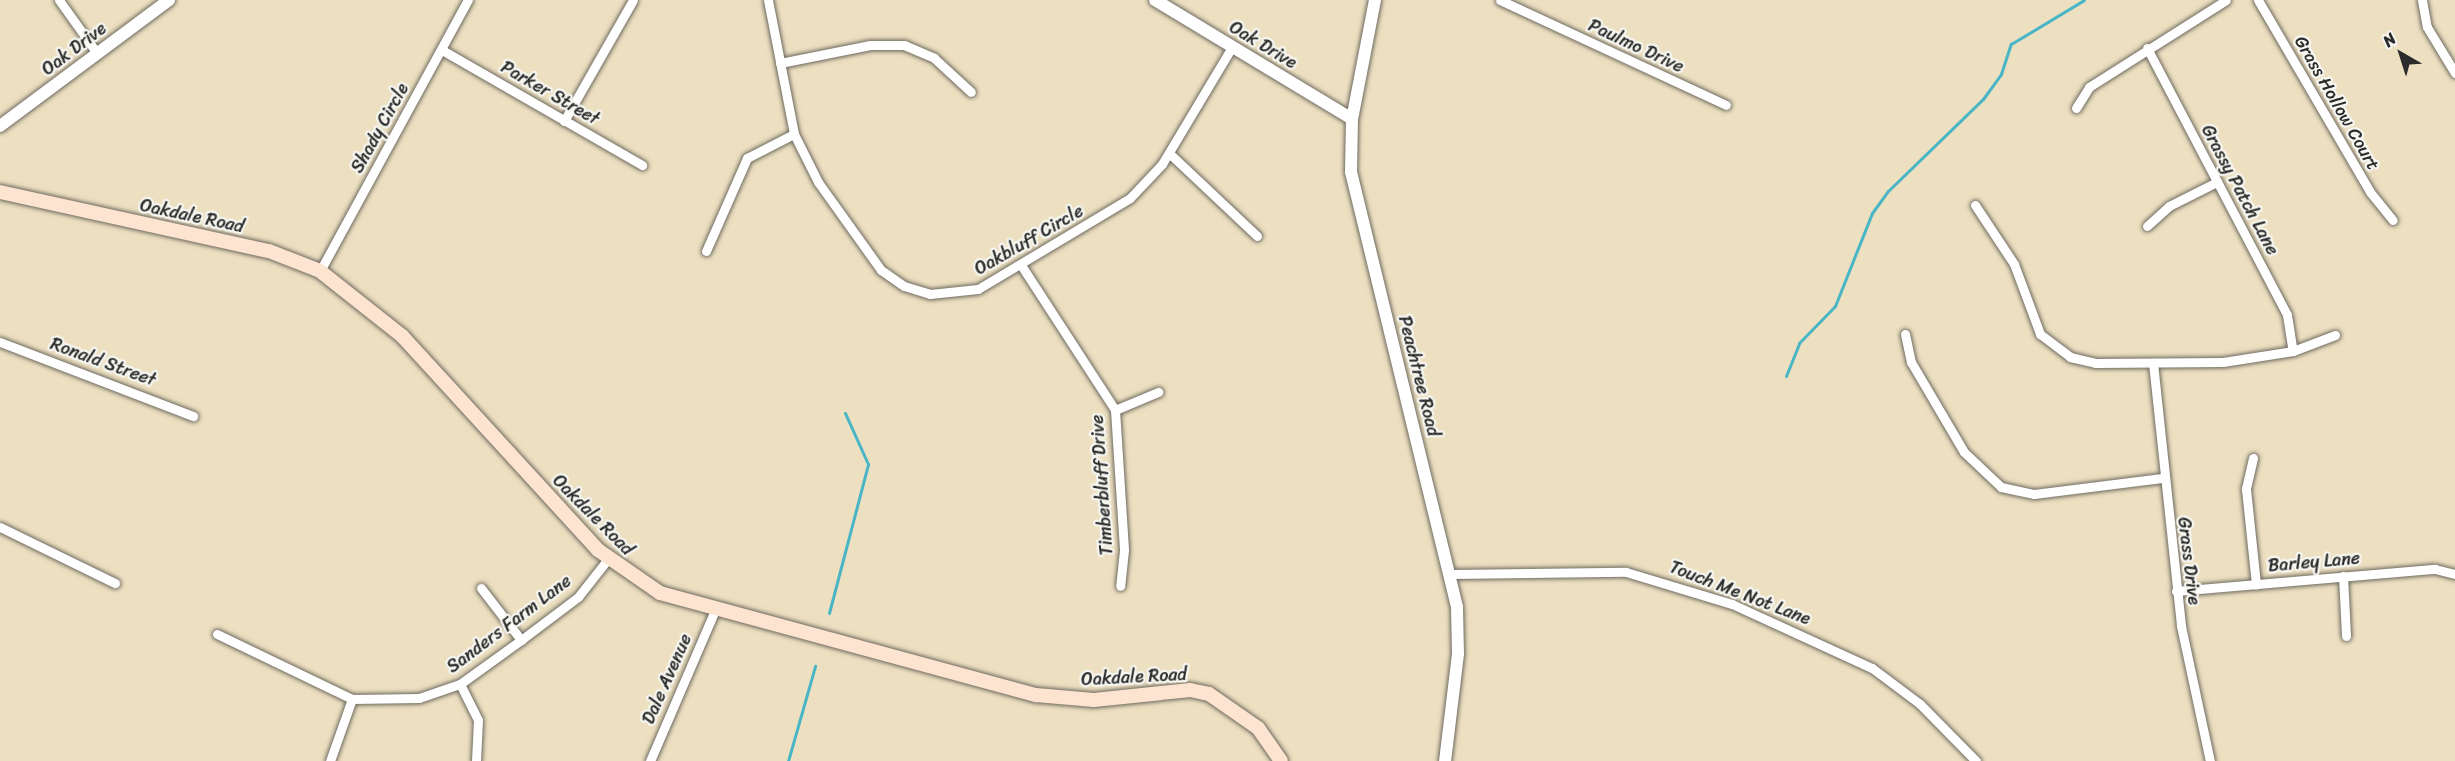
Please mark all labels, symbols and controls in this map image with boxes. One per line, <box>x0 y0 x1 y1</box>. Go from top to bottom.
street label: Paulmo Drive <box>1585 14 1687 78</box>
street label: Oak Drive <box>1225 16 1301 74</box>
street label: Oak Drive <box>37 18 111 80</box>
north arrow <box>2371 24 2431 84</box>
text: N <box>2376 25 2403 54</box>
street label: Grass Hollow Court <box>2290 32 2384 174</box>
street label: Parker Street <box>497 56 603 130</box>
street label: Shady Circle <box>346 79 414 177</box>
street label: Grassy Patch Lane <box>2197 121 2283 259</box>
street label: Oakdale Road <box>138 194 246 238</box>
street label: Oakbluff Circle <box>971 200 1087 280</box>
street label: Peachtree Road <box>1394 313 1444 439</box>
street label: Ronald Street <box>47 333 159 391</box>
street label: Timberbluff Drive <box>1086 414 1118 556</box>
street label: Oakdale Road <box>548 470 638 560</box>
street label: Grass Drive <box>2173 516 2205 606</box>
street label: Barley Lane <box>2267 547 2361 577</box>
street label: Touch Me Not Lane <box>1666 556 1814 630</box>
street label: Sanders Farm Lane <box>443 570 575 678</box>
street label: Dale Avenue <box>638 631 696 727</box>
street label: Oakdale Road <box>1081 663 1187 691</box>

